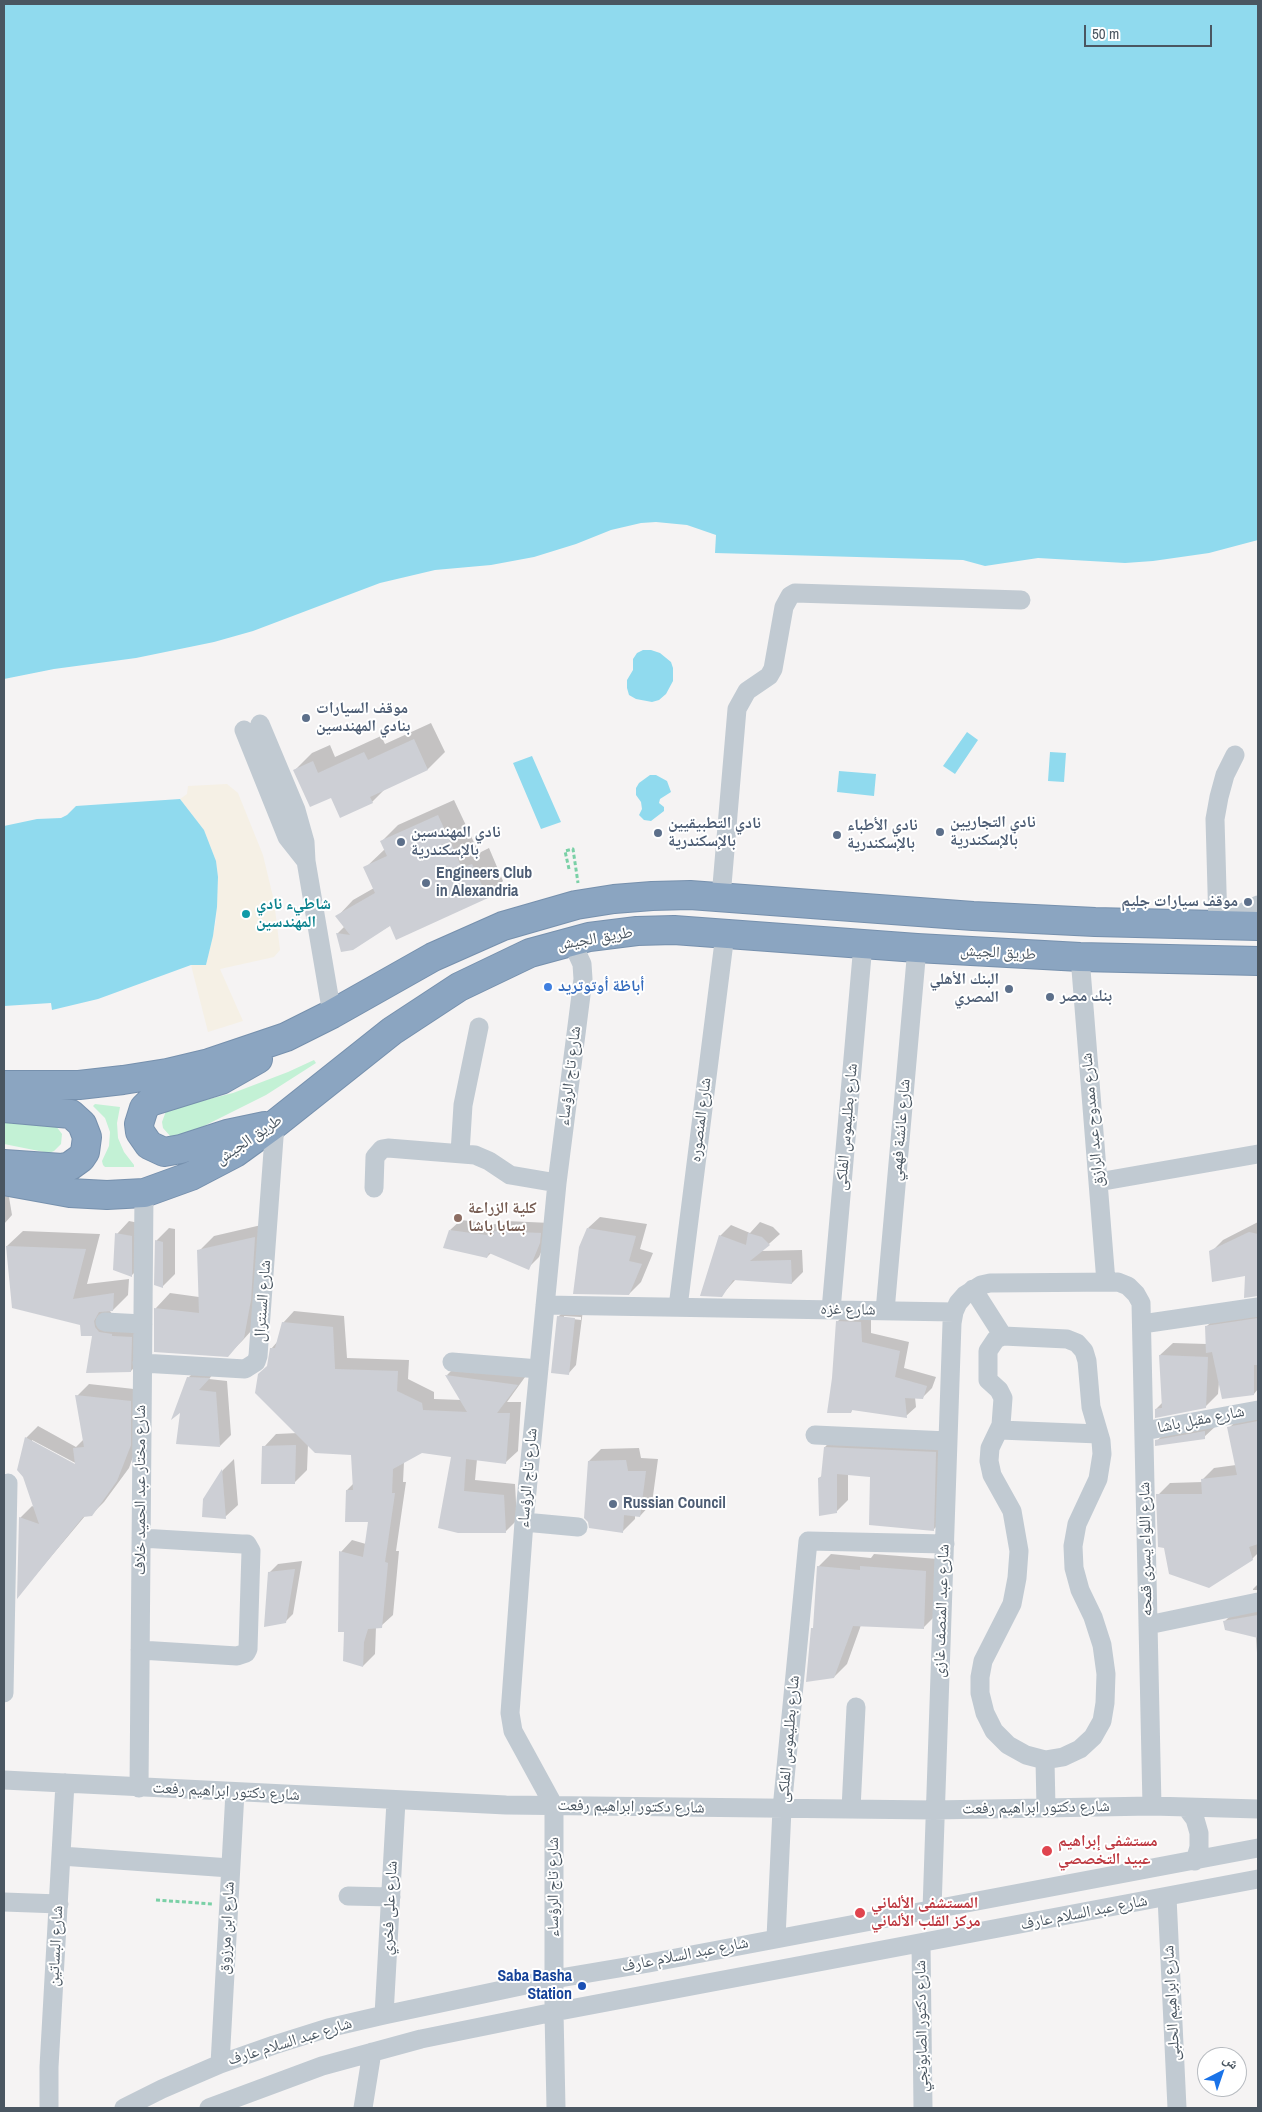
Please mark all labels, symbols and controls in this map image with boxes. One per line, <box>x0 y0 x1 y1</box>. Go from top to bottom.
scale bar <box>1087 15 1214 47</box>
text: 50 m <box>1092 23 1119 44</box>
place label: موقف السيارات بنادي المهندسين <box>316 699 410 737</box>
marker: موقف السيارات بنادي المهندسين <box>300 712 312 724</box>
place label: نادي التجاريين بالإسكندرية <box>950 813 1036 851</box>
place label: نادي التطبيقيين بالإسكندرية <box>668 814 761 852</box>
place label: نادي الأطباء بالإسكندرية <box>847 816 918 854</box>
place label: نادي المهندسين بالإسكندرية <box>411 823 501 861</box>
marker: نادي التجاريين بالإسكندرية <box>934 826 946 838</box>
marker: نادي التطبيقيين بالإسكندرية <box>652 827 664 839</box>
marker: نادي الأطباء بالإسكندرية <box>831 829 843 841</box>
marker: نادي المهندسين بالإسكندرية <box>395 836 407 848</box>
place label: Engineers Club in Alexandria <box>436 864 532 902</box>
marker: Engineers Club in Alexandria <box>420 877 432 889</box>
place label: موقف سيارات جليم <box>1121 892 1238 912</box>
place label: شاطيء نادي المهندسين <box>256 895 331 933</box>
marker: موقف سيارات جليم <box>1242 896 1254 908</box>
marker: شاطيء نادي المهندسين <box>240 908 252 920</box>
street label: طريق الجيش <box>556 923 634 955</box>
street label: طريق الجيش <box>959 941 1037 965</box>
place label: البنك الأهلي المصري <box>930 970 999 1008</box>
place label: أباظة أوتوتريد <box>558 977 645 997</box>
marker: أباظة أوتوتريد <box>542 981 554 993</box>
marker: البنك الأهلي المصري <box>1003 983 1015 995</box>
place label: بنك مصر <box>1060 987 1112 1007</box>
marker: بنك مصر <box>1044 991 1056 1003</box>
street label: شارع تاج الرؤساء <box>554 1025 586 1127</box>
street label: شارع ممدوح عبد الرازق <box>1078 1052 1108 1188</box>
street label: شارع بطليموس الفلكى <box>832 1063 862 1191</box>
street label: شارع المنصوره <box>686 1077 716 1163</box>
street label: شارع عائشة فهمي <box>887 1078 915 1182</box>
street label: طريق الجيش <box>212 1111 286 1169</box>
place label: كلية الزراعة بسابا باشا <box>468 1199 537 1237</box>
marker: كلية الزراعة بسابا باشا <box>452 1212 464 1224</box>
street label: شارع السنترال <box>251 1259 275 1343</box>
street label: شارع غزه <box>820 1300 876 1320</box>
street label: شارع مقبل باشا <box>1156 1402 1246 1438</box>
street label: شارع مختار عبد الحميد خلاف <box>131 1405 151 1575</box>
street label: شارع تاج الرؤساء <box>514 1427 542 1529</box>
street label: شارع اللواء يسرى قمحه <box>1135 1482 1157 1616</box>
place label: Russian Council <box>623 1494 726 1514</box>
marker: Russian Council <box>607 1498 619 1510</box>
street label: شارع عبد المنصف غازى <box>930 1544 954 1678</box>
street label: شارع بطليموس الفلكى <box>774 1675 804 1803</box>
street label: شارع دكتور ابراهيم رفعت <box>152 1779 300 1805</box>
street label: شارع دكتور ابراهيم رفعت <box>557 1796 705 1818</box>
street label: شارع دكتور ابراهيم رفعت <box>962 1797 1110 1819</box>
place label: مستشفى إبراهيم عبيد التخصصي <box>1058 1832 1158 1870</box>
street label: شارع تاج الرؤساء <box>544 1837 564 1937</box>
marker: مستشفى إبراهيم عبيد التخصصي <box>1040 1844 1054 1858</box>
street label: شارع على فخري <box>378 1860 402 1956</box>
street label: شارع ابن مرزوق <box>215 1881 239 1975</box>
street label: شارع عبد السلام عارف <box>1019 1891 1149 1935</box>
place label: المستشفى الألماني مركز القلب الألماني <box>871 1894 981 1932</box>
street label: شارع البساتين <box>44 1905 68 1987</box>
marker: المستشفى الألماني مركز القلب الألماني <box>853 1906 867 1920</box>
street label: شارع عبد السلام عارف <box>620 1933 750 1977</box>
street label: شارع ابراهيم الحلبى <box>1159 1945 1185 2061</box>
street label: شارع دكتور الصابونجي <box>911 1960 933 2092</box>
place label: Saba Basha Station <box>498 1967 572 2005</box>
marker: Saba Basha Station <box>576 1980 588 1992</box>
street label: شارع عبد السلام عارف <box>226 2014 354 2070</box>
north arrow <box>1197 2047 1247 2097</box>
text: ش <box>1220 2050 1243 2073</box>

